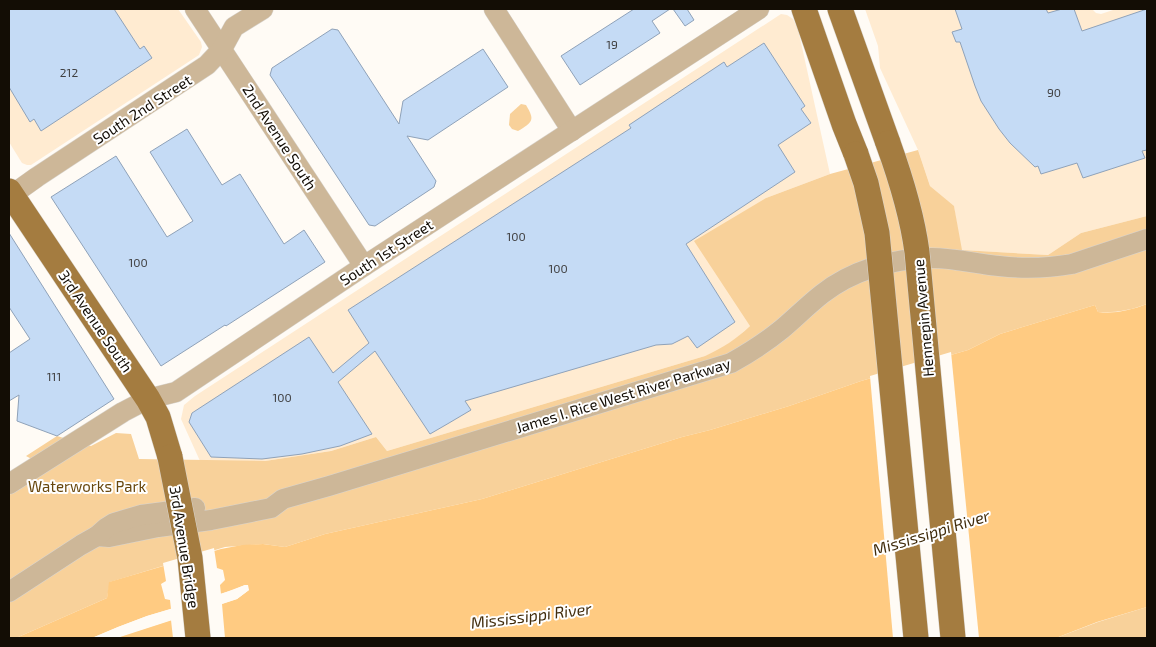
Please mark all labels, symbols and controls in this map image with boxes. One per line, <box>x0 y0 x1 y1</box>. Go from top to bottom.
house number: 19 <box>606 37 618 51</box>
house number: 212 <box>60 65 78 79</box>
street label: South 2nd Street <box>89 70 195 148</box>
street label: 2nd Avenue South <box>239 81 321 193</box>
house number: 90 <box>1047 85 1061 99</box>
street label: South 1st Street <box>336 215 436 289</box>
house number: 100 <box>506 229 526 243</box>
house number: 100 <box>128 255 148 269</box>
street label: Hennepin Avenue <box>909 258 937 378</box>
house number: 100 <box>548 261 568 275</box>
street label: 3rd Avenue South <box>55 267 137 375</box>
street label: James I. Rice West River Parkway <box>514 354 733 436</box>
house number: 111 <box>47 369 61 383</box>
house number: 100 <box>272 390 292 404</box>
park label: Waterworks Park <box>28 477 146 495</box>
street label: 3rd Avenue Bridge <box>166 485 204 609</box>
water label: Mississippi River <box>870 505 992 559</box>
water label: Mississippi River <box>470 598 593 632</box>

